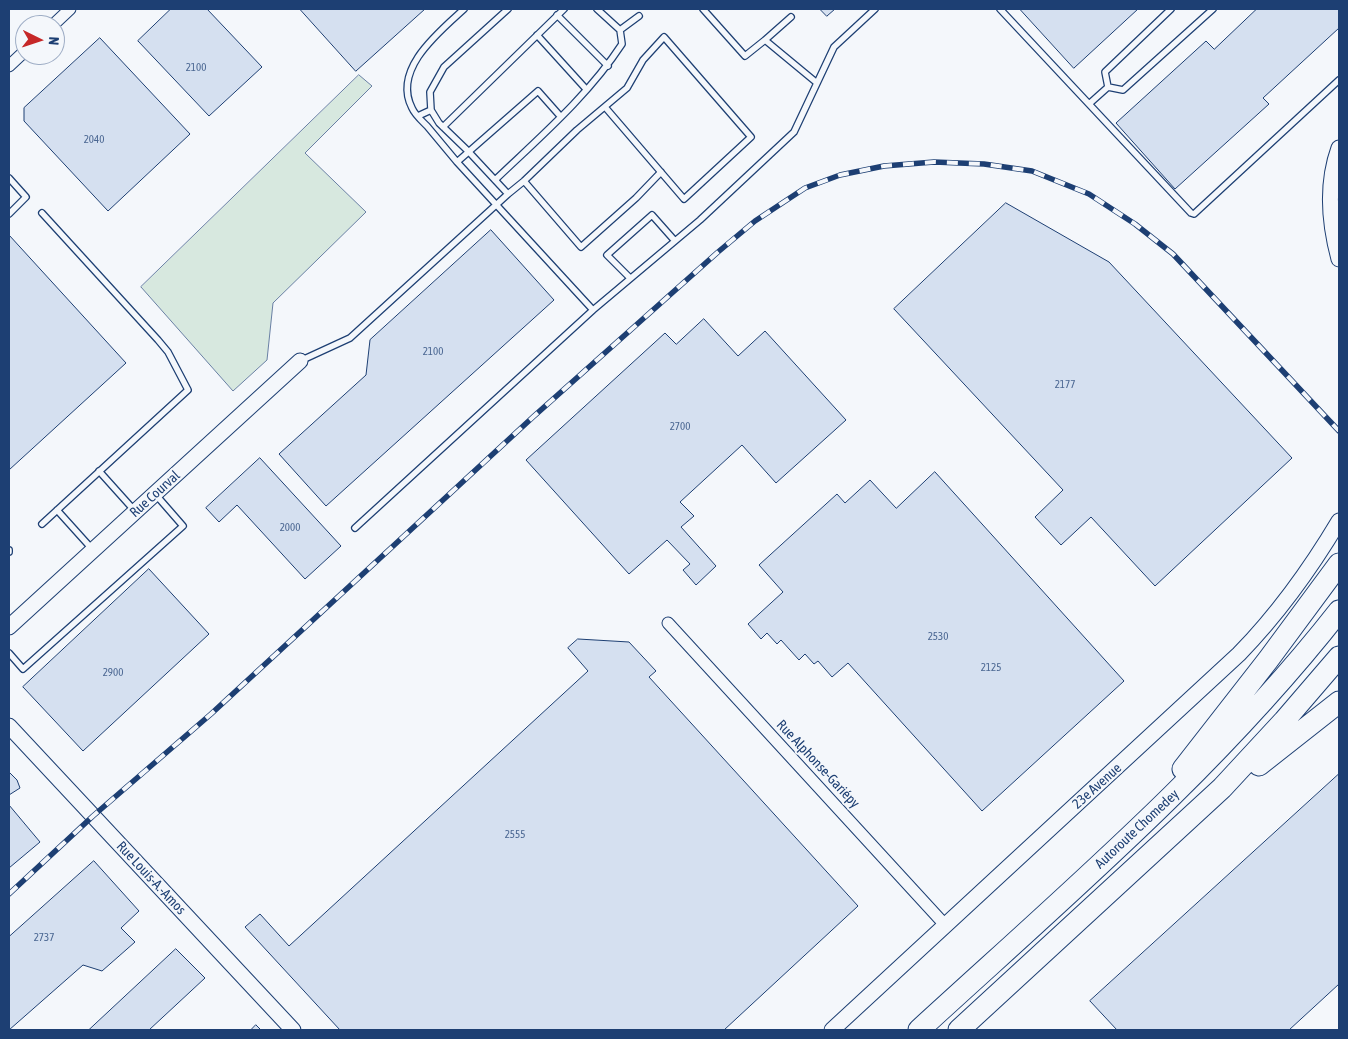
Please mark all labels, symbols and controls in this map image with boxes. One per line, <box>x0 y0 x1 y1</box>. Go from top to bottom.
north arrow <box>15 15 65 65</box>
text: N <box>46 36 62 46</box>
house number: 2100 <box>186 61 206 75</box>
house number: 2040 <box>84 133 104 147</box>
house number: 2100 <box>423 345 443 359</box>
house number: 2177 <box>1055 378 1075 392</box>
house number: 2700 <box>670 420 690 434</box>
street label: Rue Courval <box>126 467 184 521</box>
house number: 2000 <box>280 521 300 535</box>
house number: 2530 <box>928 630 948 644</box>
house number: 2125 <box>981 661 1001 675</box>
house number: 2900 <box>103 666 123 680</box>
street label: Rue Alphonse-Gariépy <box>773 717 863 811</box>
street label: 23e Avenue <box>1069 760 1125 812</box>
street label: Autoroute Chomedey <box>1092 786 1182 872</box>
house number: 2555 <box>505 828 525 842</box>
street label: Rue Louis-A.-Amos <box>113 838 189 918</box>
house number: 2737 <box>34 931 54 945</box>

